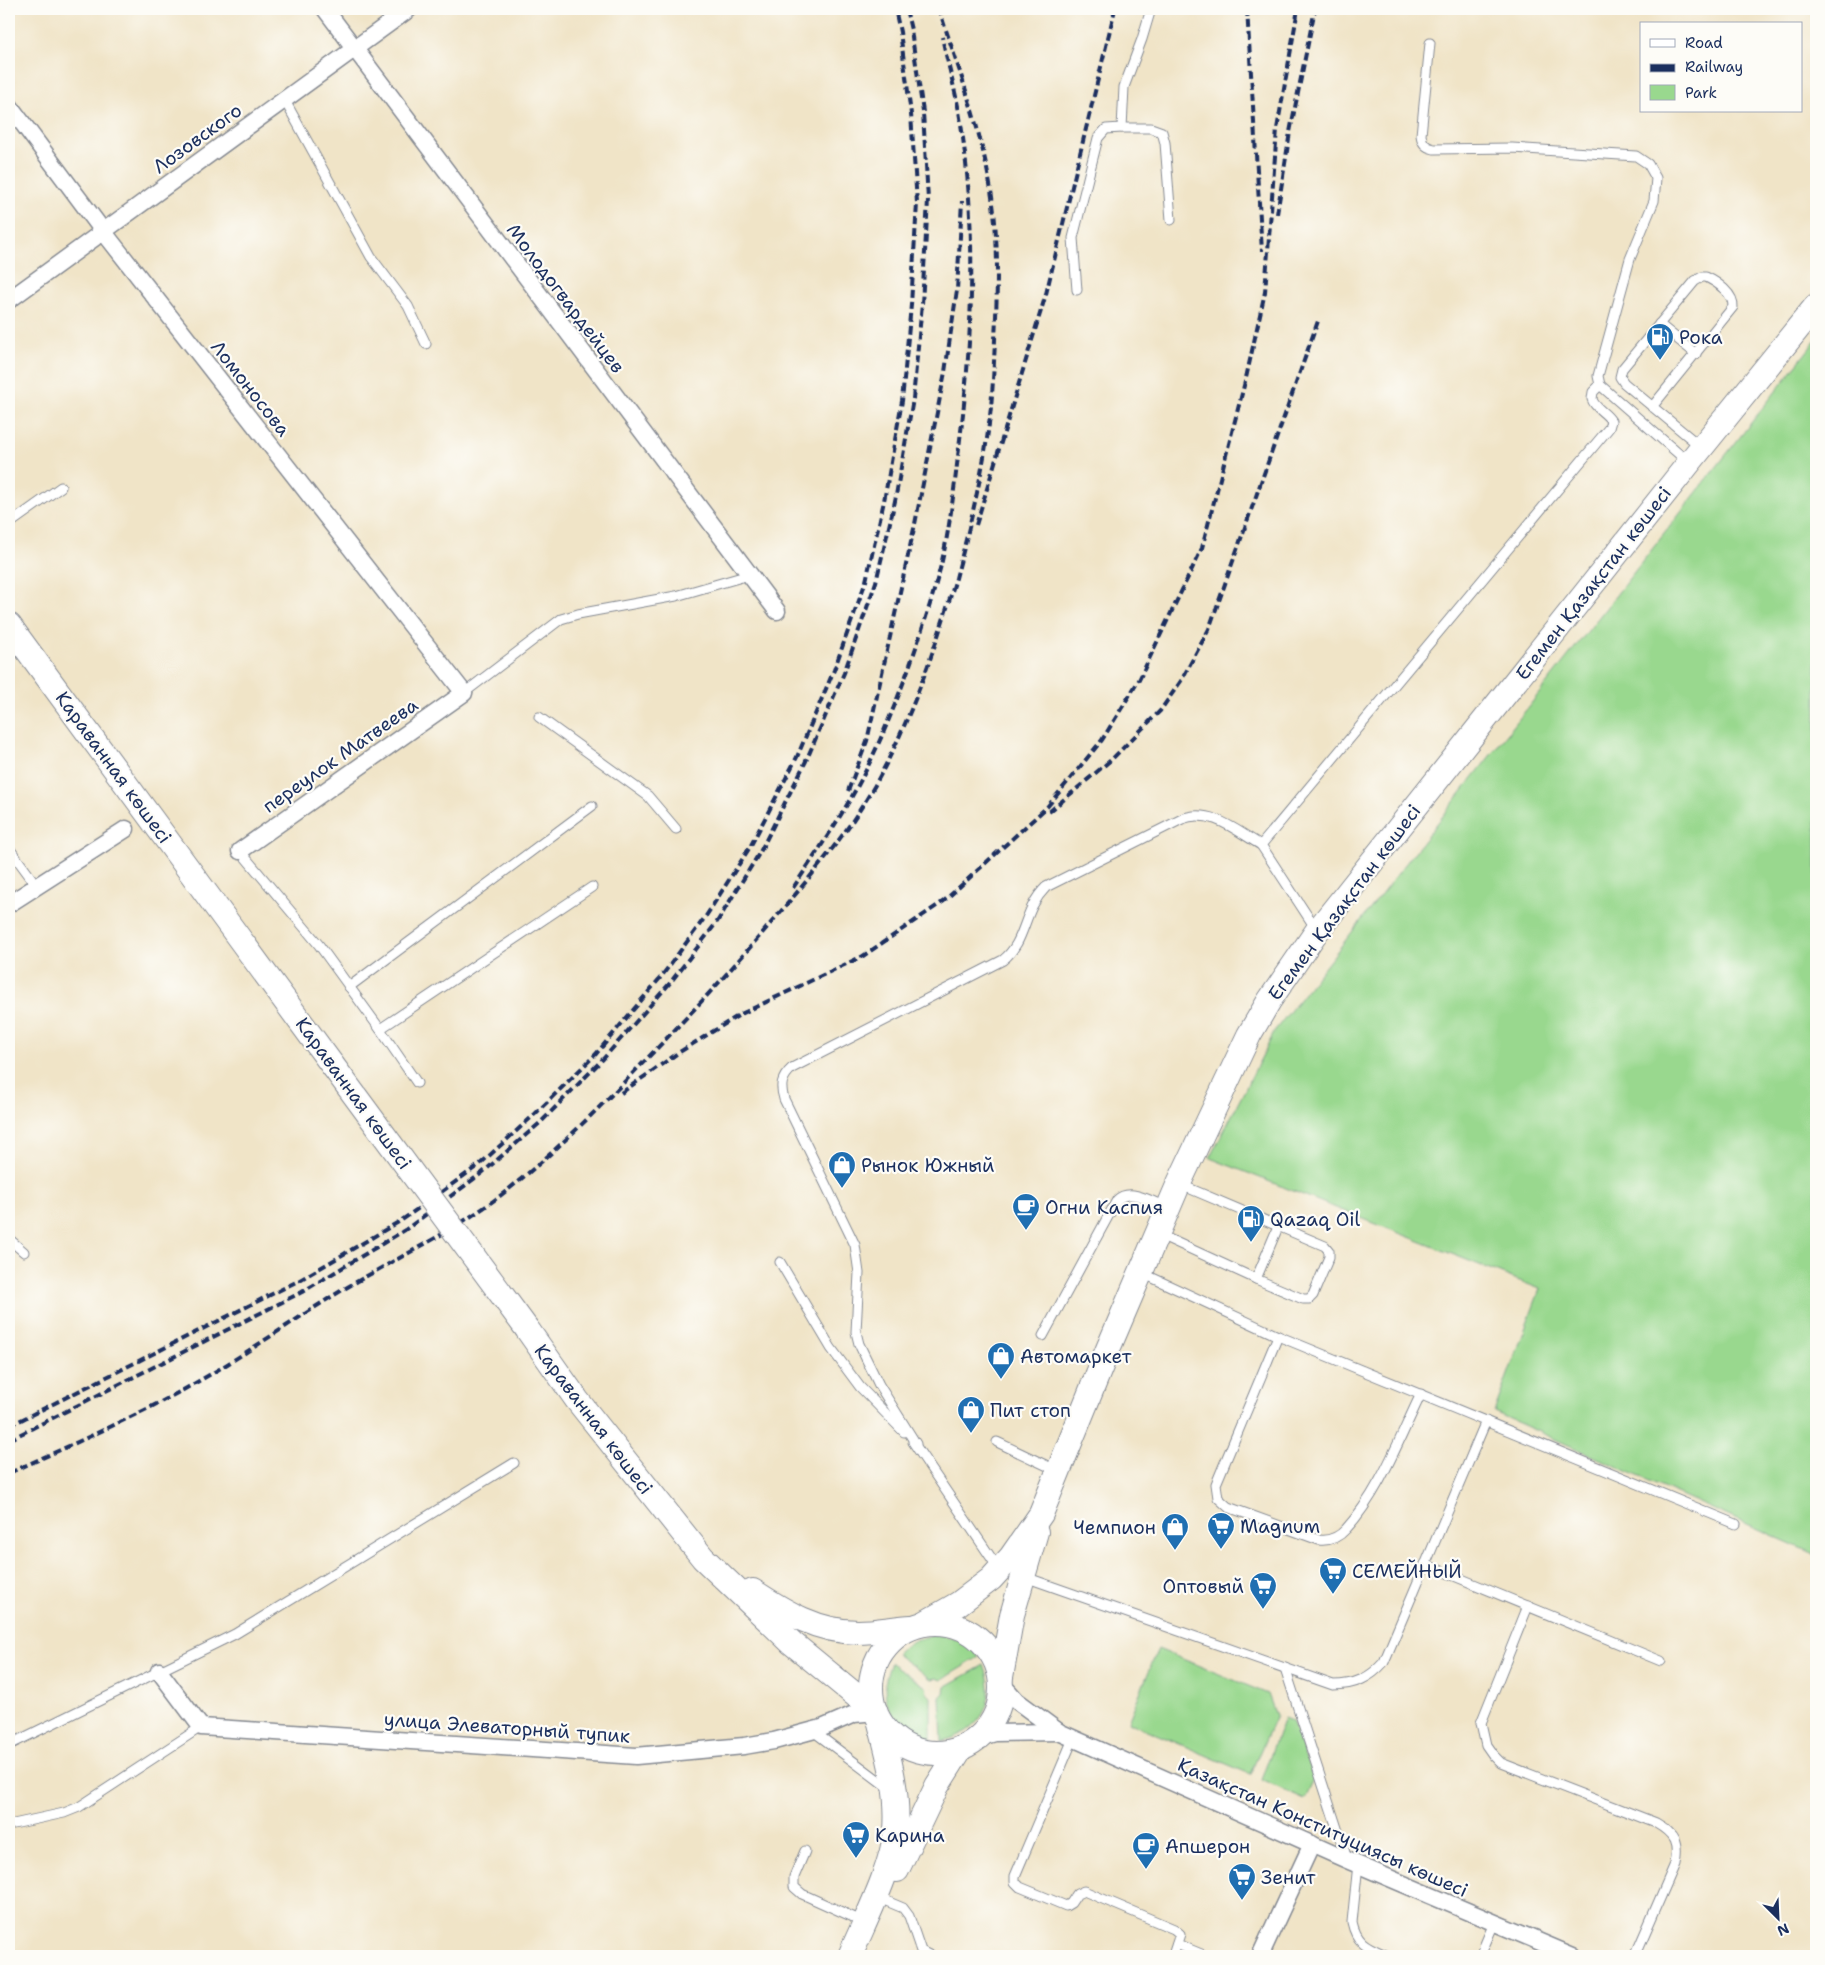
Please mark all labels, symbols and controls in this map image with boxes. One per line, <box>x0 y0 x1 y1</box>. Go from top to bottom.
legend <box>1640 22 1802 112</box>
text: Road <box>1685 33 1723 53</box>
text: Railway <box>1685 57 1743 77</box>
text: Park <box>1685 83 1717 103</box>
street label: Лозовского <box>148 98 247 179</box>
street label: Молодогвардейцев <box>501 218 630 378</box>
fuel station icon: Рока <box>1645 322 1675 361</box>
place label: Рока <box>1679 325 1723 350</box>
street label: Ломоносова <box>205 335 296 442</box>
street label: Егемен Қазақстан көшесі <box>1510 481 1677 685</box>
street label: Караванная көшесі <box>50 686 177 848</box>
street label: переулок Матвеева <box>258 692 423 819</box>
street label: Егемен Қазақстан көшесі <box>1262 799 1426 1005</box>
street label: Караванная көшесі <box>290 1012 417 1174</box>
shop icon: Рынок Южный <box>827 1150 857 1189</box>
place label: Рынок Южный <box>861 1153 995 1178</box>
cafe icon: Огни Каспия <box>1011 1192 1041 1231</box>
place label: Огни Каспия <box>1045 1195 1163 1220</box>
fuel station icon: Qazaq Oil <box>1236 1204 1266 1243</box>
place label: Qazaq Oil <box>1270 1207 1361 1232</box>
street label: Караванная көшесі <box>529 1339 658 1500</box>
shop icon: Автомаркет <box>986 1341 1016 1380</box>
place label: Автомаркет <box>1020 1344 1132 1369</box>
shop icon: Пит стоп <box>956 1395 986 1434</box>
place label: Пит стоп <box>990 1398 1071 1423</box>
supermarket icon: Magnum <box>1206 1511 1236 1550</box>
shop icon: Чемпион <box>1160 1512 1190 1551</box>
place label: Magnum <box>1240 1514 1320 1539</box>
place label: Чемпион <box>1073 1515 1156 1540</box>
supermarket icon: СЕМЕЙНЫЙ <box>1318 1556 1348 1595</box>
place label: СЕМЕЙНЫЙ <box>1352 1559 1462 1584</box>
supermarket icon: Оптовый <box>1248 1571 1278 1610</box>
place label: Оптовый <box>1163 1574 1244 1599</box>
street label: улица Элеваторный тупик <box>383 1706 631 1749</box>
street label: Қазақстан Конституциясы көшесі <box>1174 1752 1472 1903</box>
supermarket icon: Карина <box>841 1820 871 1859</box>
place label: Карина <box>875 1823 945 1848</box>
cafe icon: Апшерон <box>1131 1831 1161 1870</box>
place label: Апшерон <box>1165 1834 1250 1859</box>
supermarket icon: Зенит <box>1227 1862 1257 1901</box>
place label: Зенит <box>1261 1865 1316 1890</box>
north arrow <box>1752 1892 1802 1942</box>
text: N <box>1775 1919 1792 1940</box>

